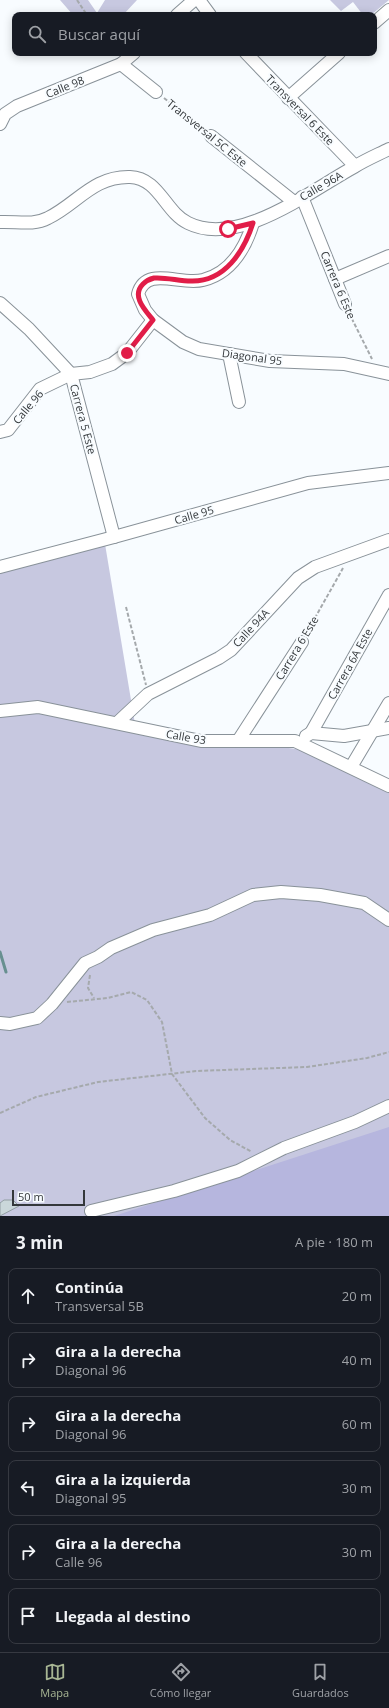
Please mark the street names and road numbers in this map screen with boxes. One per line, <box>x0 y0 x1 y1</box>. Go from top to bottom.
street label: Transversal 6 Este <box>263 71 338 148</box>
street label: Calle 98 <box>43 72 86 101</box>
street label: Transversal 5C Este <box>164 96 251 170</box>
street label: Calle 96A <box>297 167 345 204</box>
street label: Carrera 6 Este <box>317 249 359 321</box>
street label: Diagonal 95 <box>221 345 283 368</box>
street label: Carrera 5 Este <box>67 382 100 456</box>
street label: Calle 96 <box>9 386 46 427</box>
street label: Calle 95 <box>172 502 215 527</box>
street label: Calle 94A <box>229 605 272 650</box>
street label: Carrera 6 Este <box>272 613 322 683</box>
street label: Carrera 6A Este <box>324 625 375 702</box>
street label: Calle 93 <box>165 726 207 747</box>

